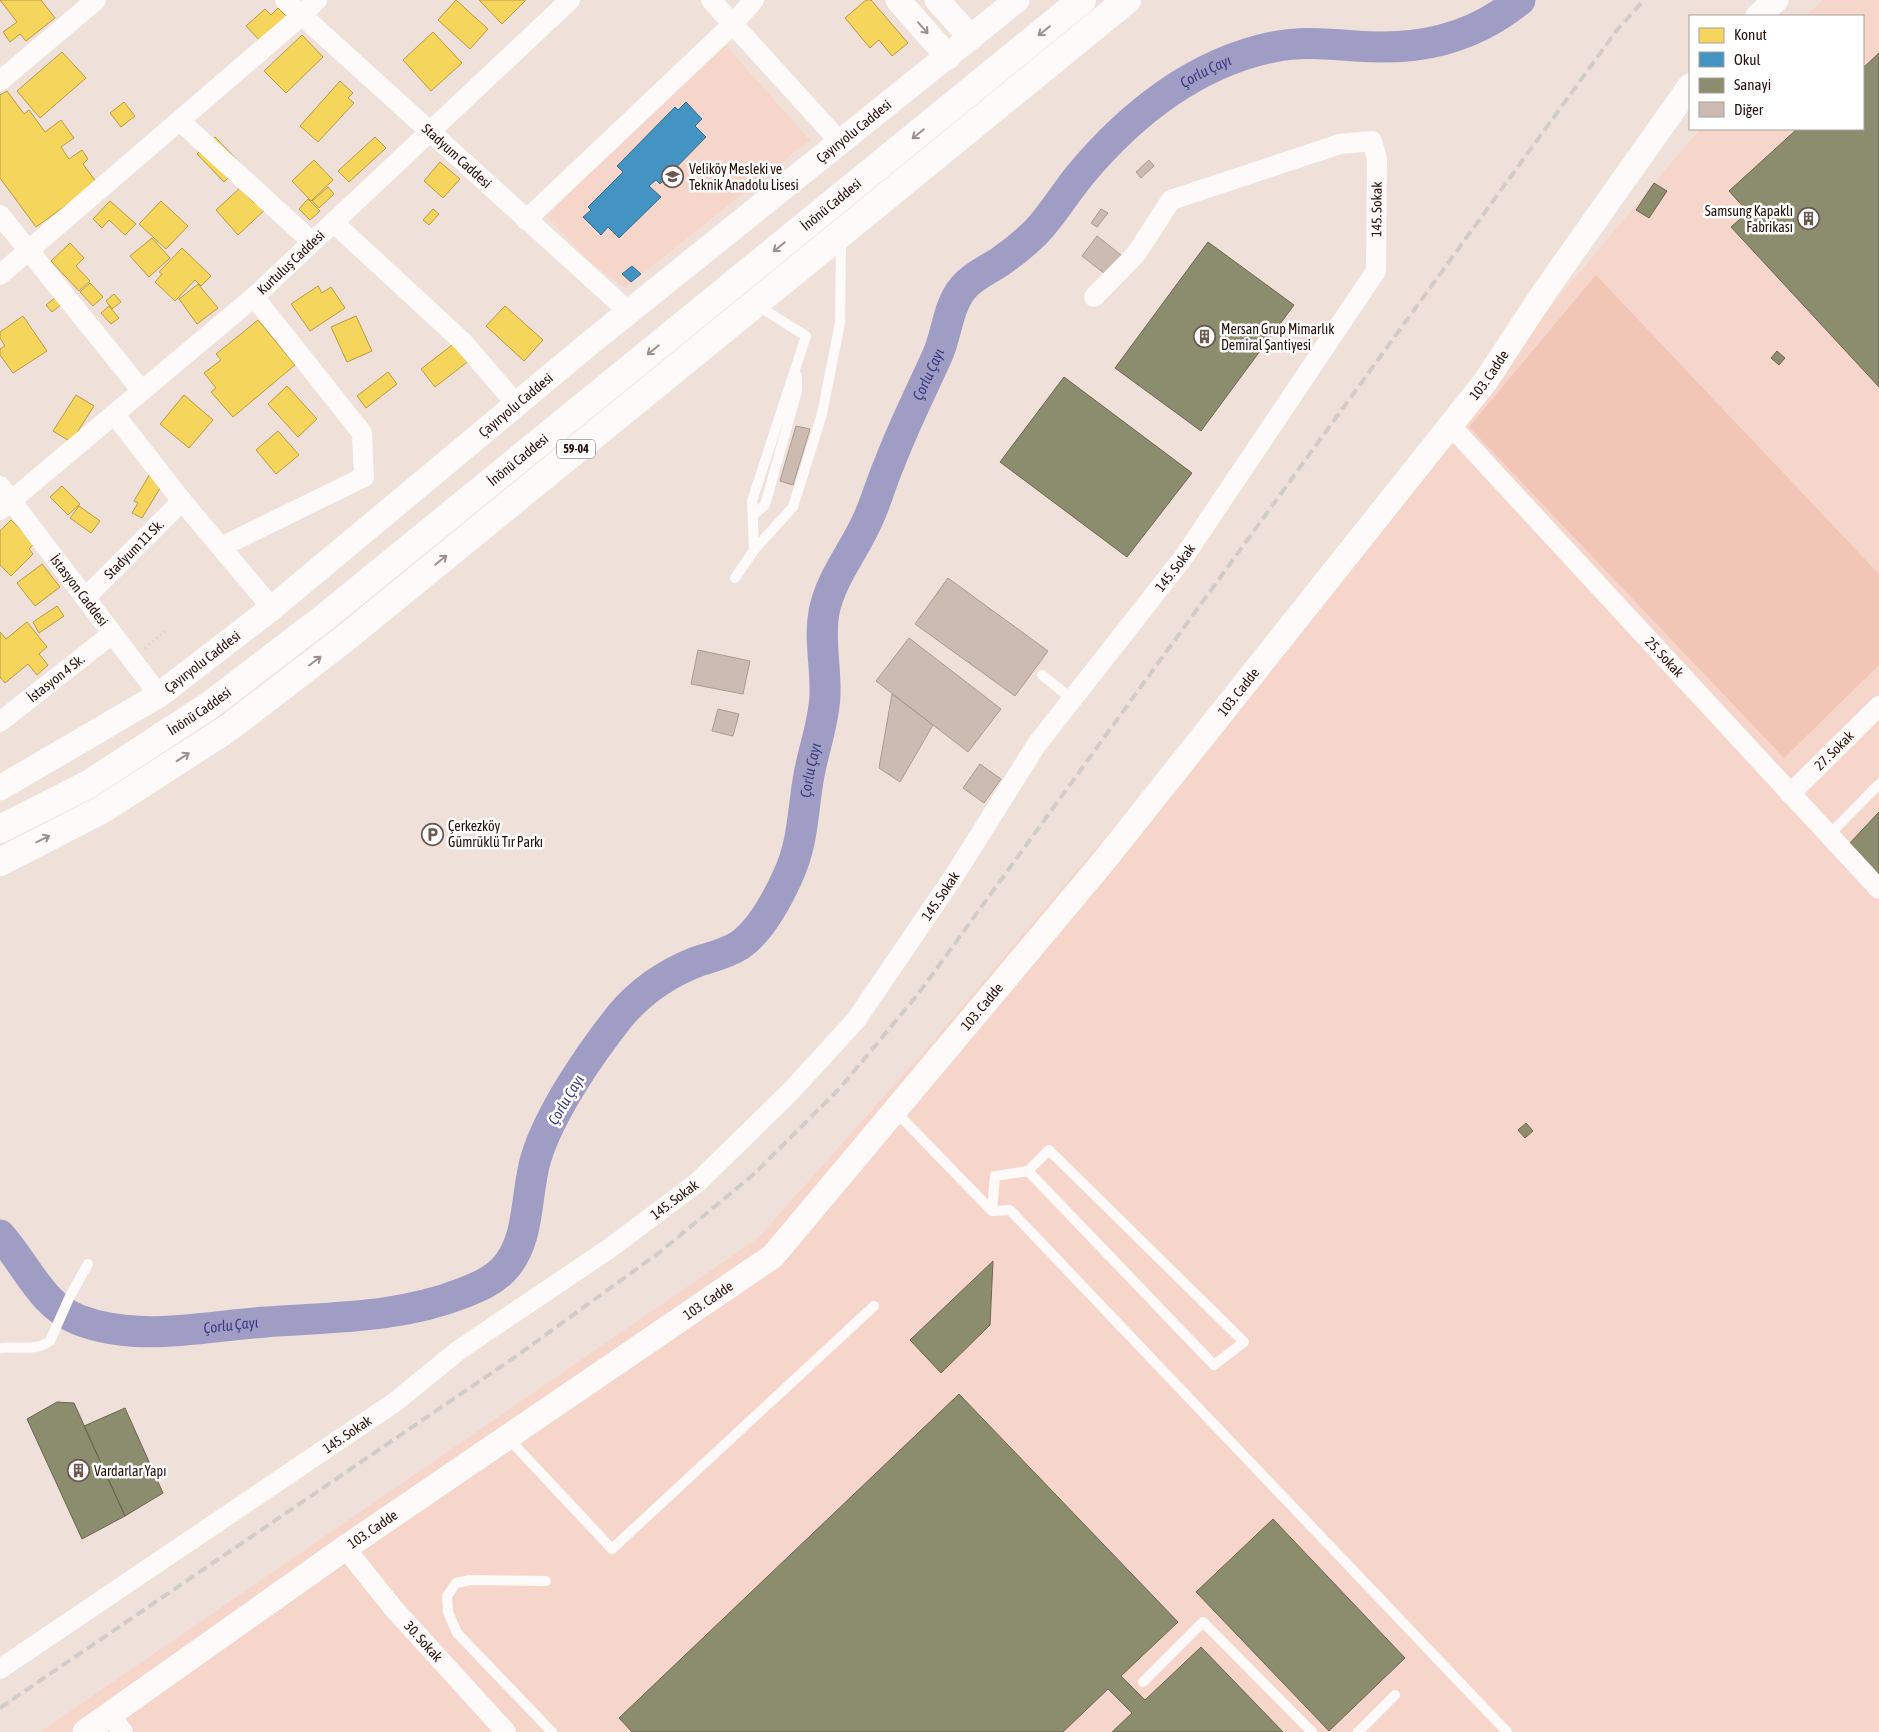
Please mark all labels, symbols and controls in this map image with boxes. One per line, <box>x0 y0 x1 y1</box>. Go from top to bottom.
legend <box>1689 15 1864 130</box>
one-way arrow <box>917 22 929 35</box>
one-way arrow <box>1038 25 1051 36</box>
text: Konut <box>1734 26 1767 43</box>
water label: Çorlu Çayı <box>1177 51 1234 91</box>
text: Okul <box>1734 51 1761 68</box>
text: Sanayi <box>1734 76 1771 93</box>
street label: Çayıryolu Caddesi <box>813 96 894 166</box>
text: Diğer <box>1734 101 1764 118</box>
street label: Stadyum Caddesi <box>419 120 495 191</box>
one-way arrow <box>912 128 925 139</box>
place label: Veliköy Mesleki ve Teknik Anadolu Lisesi <box>689 161 799 193</box>
school or university icon: Veliköy Mesleki ve Teknik Anadolu Lisesi <box>661 165 685 189</box>
street label: İnönü Caddesi <box>798 175 865 234</box>
street label: 145. Sokak <box>1368 181 1385 237</box>
place label: Samsung Kapaklı Fabrikası <box>1705 203 1793 235</box>
building icon: Samsung Kapaklı Fabrikası <box>1797 207 1821 231</box>
street label: Kurtuluş Caddesi <box>254 227 328 298</box>
one-way arrow <box>772 242 785 253</box>
place label: Mersan Grup Mimarlık Demiral Şantiyesi <box>1221 321 1334 353</box>
building icon: Mersan Grup Mimarlık Demiral Şantiyesi <box>1193 325 1217 349</box>
one-way arrow <box>646 344 659 356</box>
water label: Çorlu Çayı <box>909 346 947 403</box>
street label: 103. Cadde <box>1466 347 1512 403</box>
street label: Çayıryolu Caddesi <box>475 370 556 440</box>
street label: İnönü Caddesi <box>485 430 551 489</box>
road number: 59-04 <box>557 439 595 458</box>
street label: Stadyum 11 Sk. <box>101 516 167 582</box>
street label: 145. Sokak <box>1152 541 1198 595</box>
street label: İstasyon Caddesi <box>47 551 112 629</box>
one-way arrow <box>434 554 447 565</box>
street label: Çayıryolu Caddesi <box>161 627 243 696</box>
street label: 25. Sokak <box>1642 634 1687 680</box>
street label: İstasyon 4 Sk. <box>24 651 88 705</box>
one-way arrow <box>308 656 321 667</box>
street label: 103. Cadde <box>1214 665 1262 719</box>
street label: İnönü Caddesi <box>165 684 234 738</box>
street label: 27. Sokak <box>1811 728 1857 773</box>
water label: Çorlu Çayı <box>797 741 824 799</box>
one-way arrow <box>176 752 190 762</box>
place label: Çerkezköy Gümrüklü Tır Parkı <box>448 818 543 850</box>
parking icon: Çerkezköy Gümrüklü Tır Parkı <box>420 822 444 846</box>
one-way arrow <box>36 834 51 844</box>
street label: 145. Sokak <box>918 869 963 923</box>
street label: 103. Cadde <box>958 980 1006 1033</box>
water label: Çorlu Çayı <box>544 1071 587 1128</box>
street label: 145. Sokak <box>647 1177 701 1223</box>
street label: 103. Cadde <box>680 1278 736 1323</box>
water label: Çorlu Çayı <box>202 1314 259 1336</box>
street label: 145. Sokak <box>320 1412 375 1457</box>
building icon: Vardarlar Yapı <box>66 1459 90 1483</box>
place label: Vardarlar Yapı <box>94 1463 166 1479</box>
street label: 103. Cadde <box>345 1507 401 1552</box>
street label: 30. Sokak <box>401 1618 446 1665</box>

